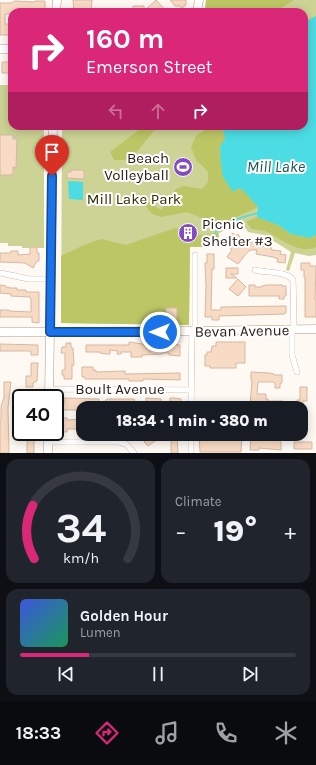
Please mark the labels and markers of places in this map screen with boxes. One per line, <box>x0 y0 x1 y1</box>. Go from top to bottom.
pin <box>35 135 69 176</box>
place label: Beach Volleyball <box>104 149 169 184</box>
sports icon: Beach Volleyball <box>172 156 194 178</box>
place label: Picnic Shelter #3 <box>202 215 273 250</box>
building icon: Picnic Shelter #3 <box>177 222 199 244</box>

